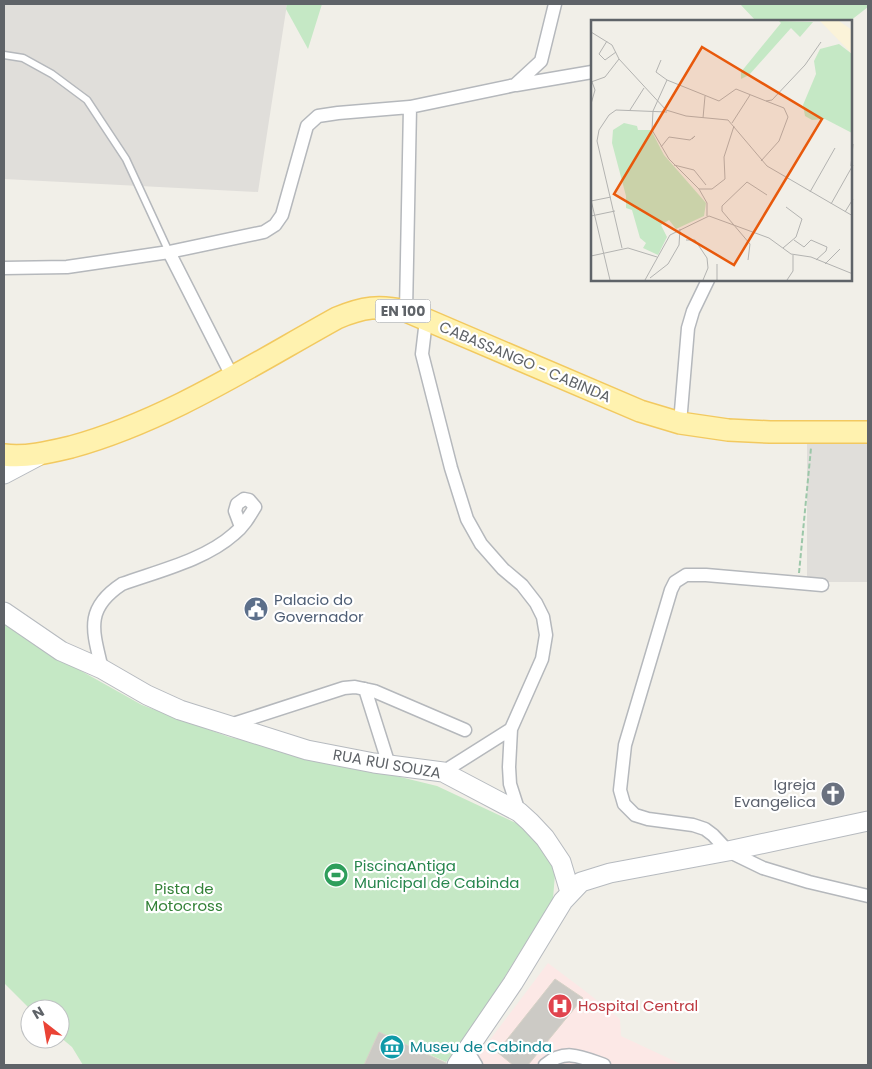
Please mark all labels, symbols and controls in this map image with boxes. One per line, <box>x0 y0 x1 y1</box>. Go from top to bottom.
inset map <box>591 20 852 281</box>
road number: EN 100 <box>376 300 430 322</box>
street label: CABASSANGO - CABINDA <box>436 316 614 407</box>
place label: Palacio do Governador <box>274 589 364 627</box>
public building icon: Palacio do Governador <box>243 596 269 622</box>
street label: RUA RUI SOUZA <box>331 744 443 783</box>
place label: Igreja Evangelica <box>734 774 816 812</box>
church icon: Igreja Evangelica <box>820 781 846 807</box>
place label: PiscinaAntiga Municipal de Cabinda <box>354 855 519 893</box>
sports icon: PiscinaAntiga Municipal de Cabinda <box>323 862 349 888</box>
park label: Pista de Motocross <box>145 878 223 916</box>
hospital icon: Hospital Central <box>547 993 573 1019</box>
place label: Hospital Central <box>578 995 698 1016</box>
north arrow <box>20 999 70 1049</box>
text: N <box>29 1002 48 1024</box>
museum icon: Museu de Cabinda <box>379 1034 405 1060</box>
place label: Museu de Cabinda <box>410 1036 552 1057</box>

